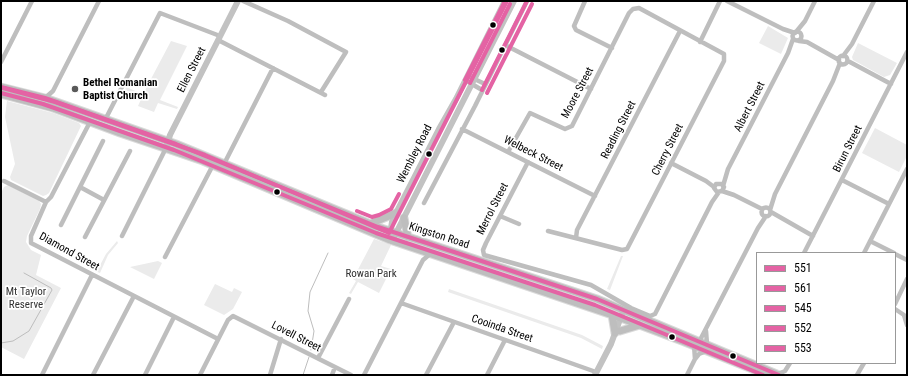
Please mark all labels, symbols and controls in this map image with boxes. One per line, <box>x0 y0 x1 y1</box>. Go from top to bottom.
unlabelled marker <box>488 20 498 30</box>
street label: Ellen Street <box>175 45 209 95</box>
unlabelled marker <box>497 45 507 55</box>
street label: Moore Street <box>559 65 597 121</box>
place label: Bethel Romanian Baptist Church <box>83 76 157 102</box>
street label: Albert Street <box>732 80 768 134</box>
marker: Bethel Romanian Baptist Church <box>70 84 80 94</box>
street label: Reading Street <box>599 99 639 161</box>
street label: Cherry Street <box>649 122 687 178</box>
street label: Wembley Road <box>395 123 435 185</box>
street label: Birun Street <box>831 123 865 175</box>
street label: Welbeck Street <box>501 133 565 175</box>
unlabelled marker <box>424 149 434 159</box>
street label: Merrol Street <box>474 181 512 237</box>
unlabelled marker <box>272 187 282 197</box>
street label: Kingston Road <box>407 220 471 252</box>
street label: Diamond Street <box>37 230 101 274</box>
legend <box>756 252 896 364</box>
text: 551 <box>794 261 812 275</box>
park label: Rowan Park <box>345 267 397 281</box>
text: 561 <box>794 281 812 295</box>
park label: Mt Taylor Reserve <box>6 285 46 311</box>
text: 545 <box>794 301 812 315</box>
street label: Cooinda Street <box>470 312 534 346</box>
street label: Lovell Street <box>269 319 323 355</box>
text: 552 <box>794 321 812 335</box>
unlabelled marker <box>667 332 677 342</box>
text: 553 <box>794 341 812 355</box>
unlabelled marker <box>728 351 738 361</box>

